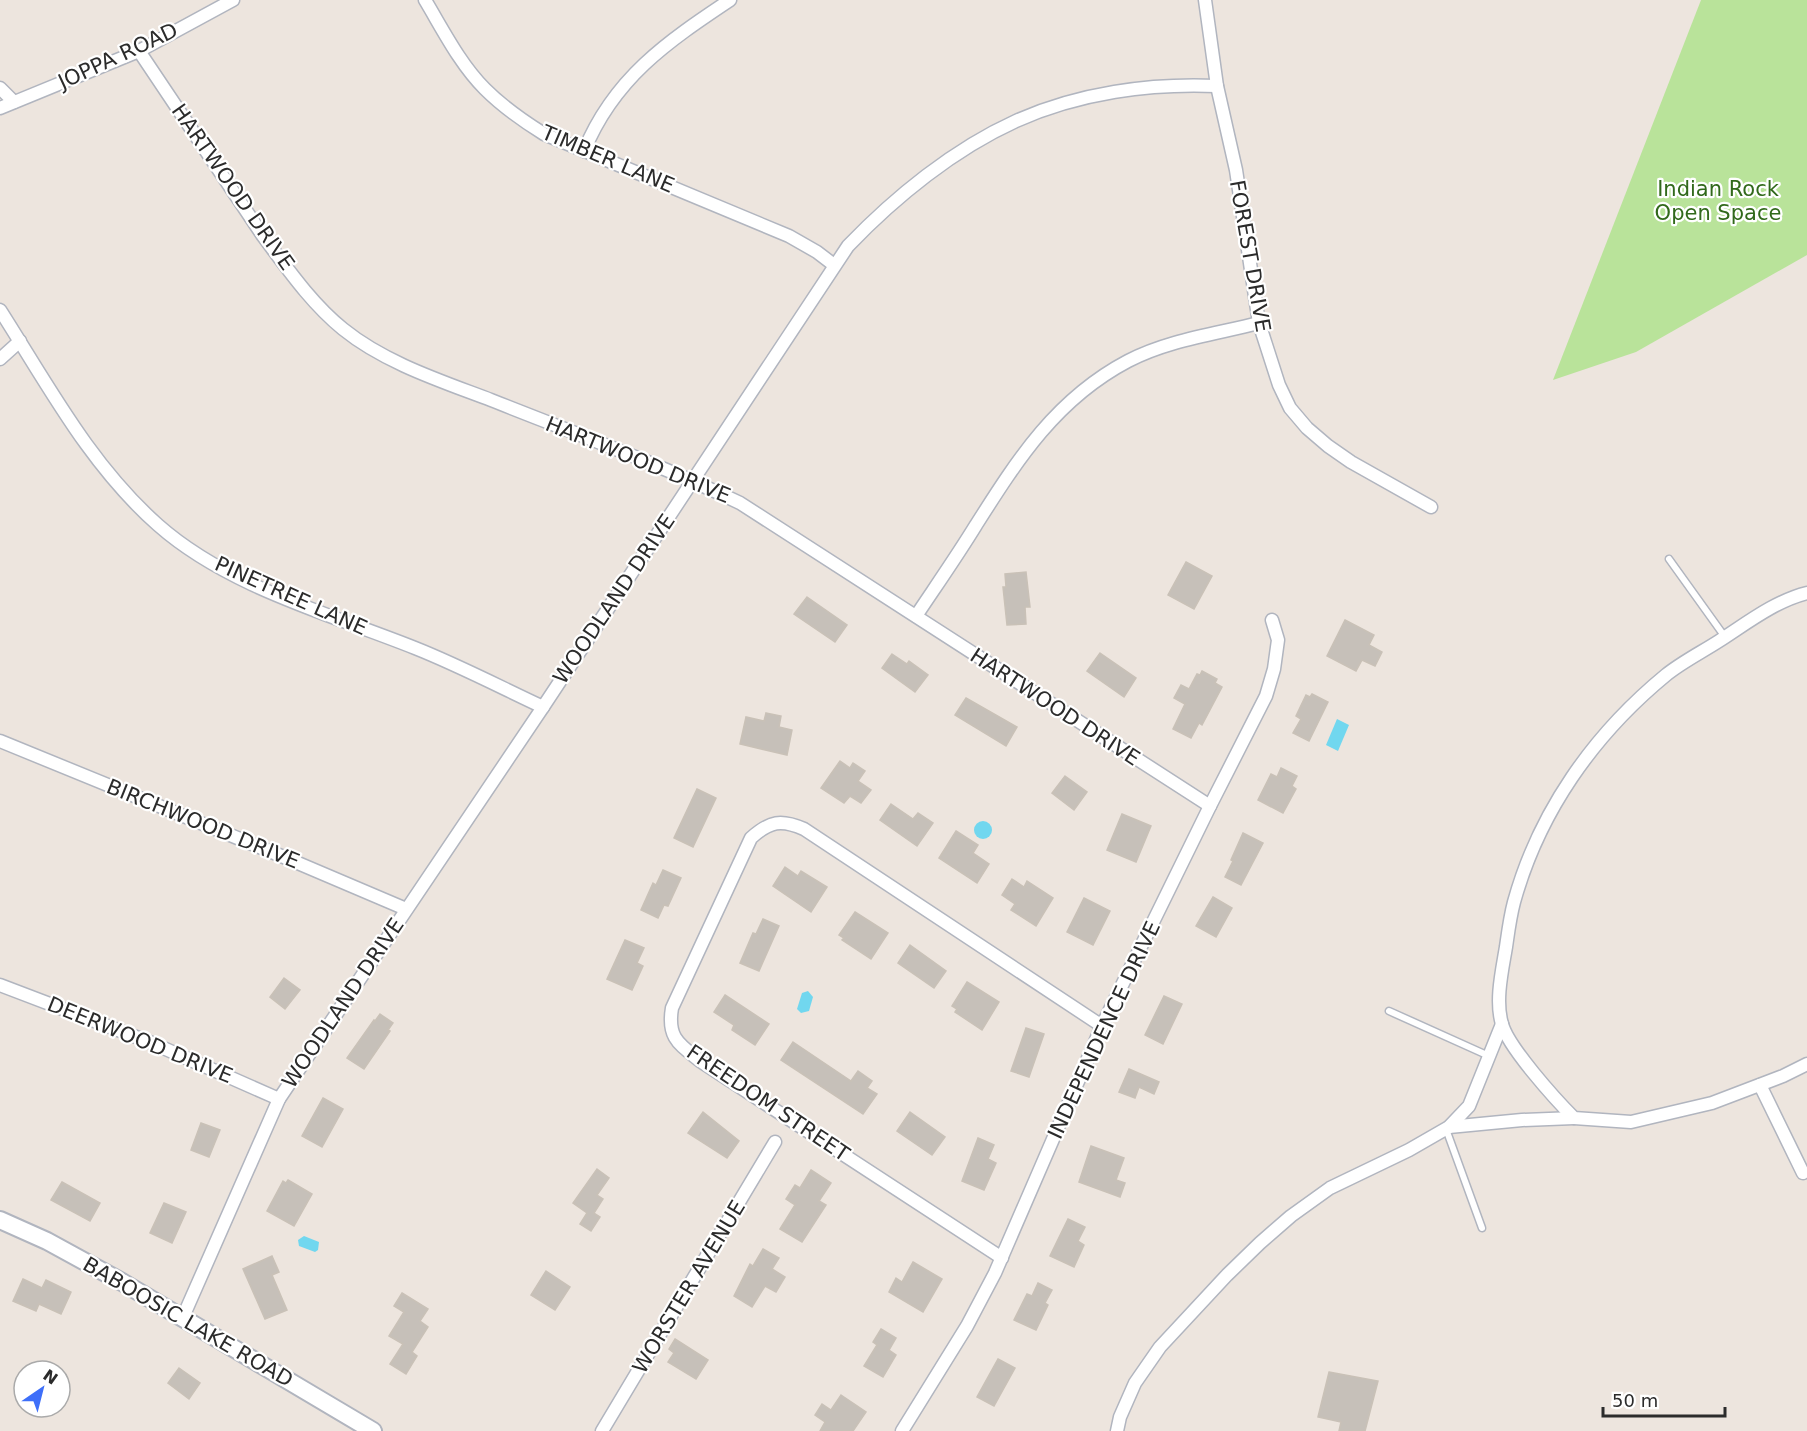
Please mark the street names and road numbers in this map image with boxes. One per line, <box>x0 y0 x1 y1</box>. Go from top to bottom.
street label: JOPPA ROAD <box>53 18 182 95</box>
street label: HARTWOOD DRIVE <box>167 99 299 275</box>
street label: TIMBER LANE <box>537 120 678 198</box>
street label: FOREST DRIVE <box>1225 178 1275 334</box>
street label: HARTWOOD DRIVE <box>542 412 734 508</box>
street label: WOODLAND DRIVE <box>548 510 680 688</box>
street label: PINETREE LANE <box>211 552 371 640</box>
street label: HARTWOOD DRIVE <box>966 643 1144 771</box>
street label: BIRCHWOOD DRIVE <box>103 774 303 874</box>
street label: WOODLAND DRIVE <box>277 914 409 1092</box>
street label: INDEPENDENCE DRIVE <box>1043 917 1165 1143</box>
street label: DEERWOOD DRIVE <box>44 992 236 1088</box>
street label: FREEDOM STREET <box>682 1040 854 1166</box>
street label: WORSTER AVENUE <box>628 1196 750 1378</box>
street label: BABOOSIC LAKE ROAD <box>79 1252 297 1392</box>

